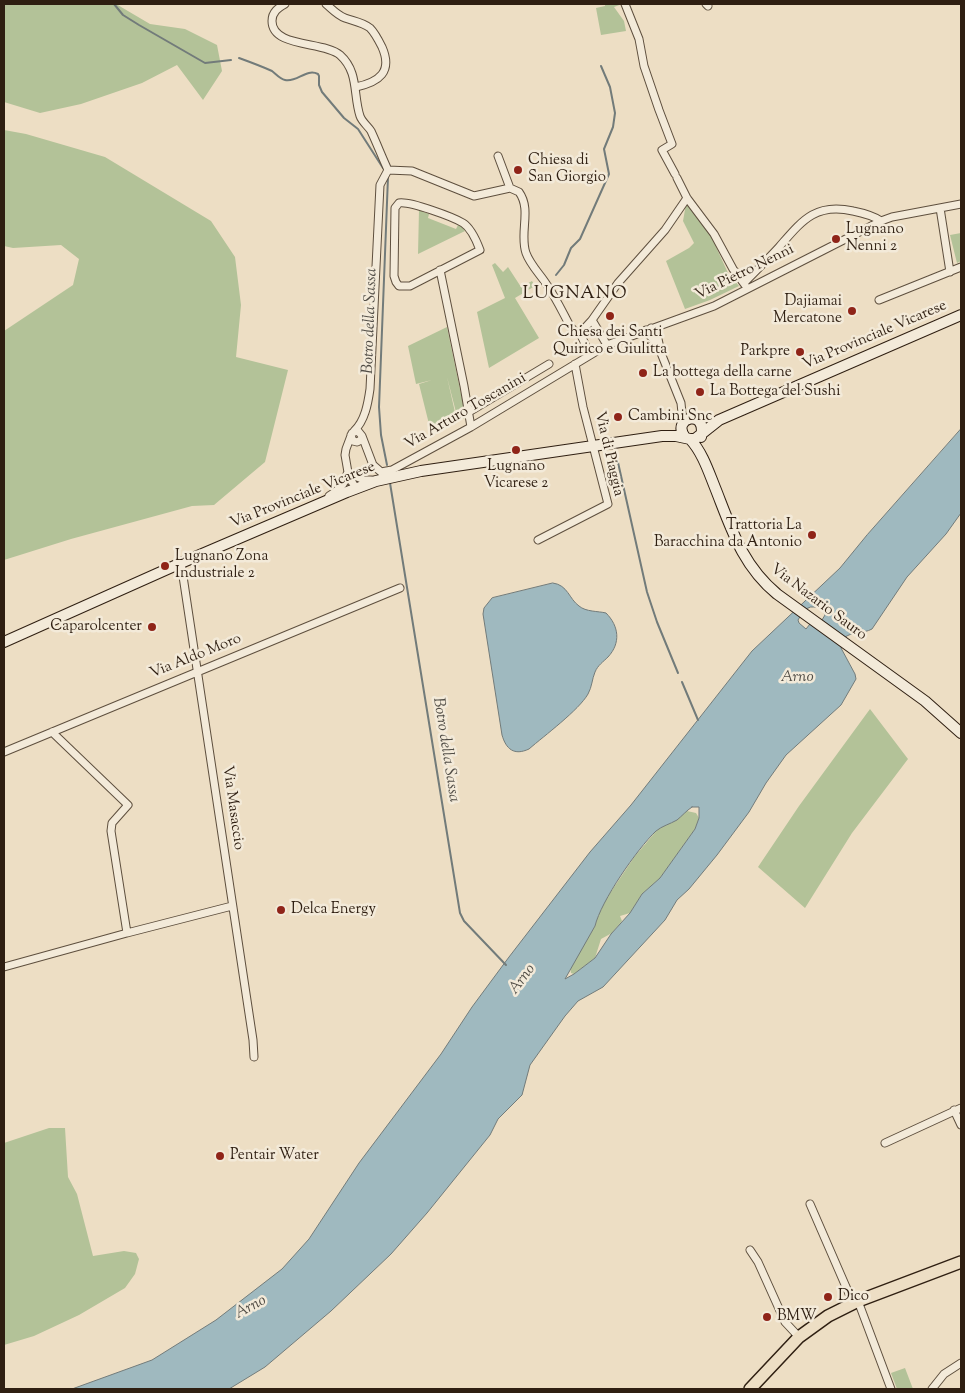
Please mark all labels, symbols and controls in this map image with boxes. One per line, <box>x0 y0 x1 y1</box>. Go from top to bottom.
place label: Chiesa di San Giorgio <box>528 152 606 187</box>
marker: Chiesa di San Giorgio <box>512 164 524 176</box>
place label: Lugnano Nenni 2 <box>846 221 904 256</box>
marker: Lugnano Nenni 2 <box>830 233 842 245</box>
street label: Via Pietro Nenni <box>693 241 797 305</box>
water label: Botro della Sassa <box>360 268 382 374</box>
district label: LUGNANO <box>522 284 628 306</box>
place label: Dajiamai Mercatone <box>773 293 842 328</box>
street label: Via Provinciale Vicarese <box>800 298 950 374</box>
marker: Dajiamai Mercatone <box>846 305 858 317</box>
marker: Chiesa dei Santi Quirico e Giulitta <box>604 310 616 322</box>
place label: Chiesa dei Santi Quirico e Giulitta <box>553 324 667 359</box>
place label: Parkpre <box>741 343 790 361</box>
marker: Parkpre <box>794 346 806 358</box>
place label: La bottega della carne <box>653 364 792 382</box>
marker: La bottega della carne <box>637 367 649 379</box>
street label: Via Arturo Toscanini <box>402 370 530 454</box>
place label: La Bottega del Sushi <box>710 383 841 401</box>
marker: La Bottega del Sushi <box>694 386 706 398</box>
place label: Cambini Snc <box>628 408 712 426</box>
street label: Via di Piaggia <box>590 410 626 498</box>
marker: Cambini Snc <box>612 411 624 423</box>
marker: Lugnano Vicarese 2 <box>510 444 522 456</box>
place label: Lugnano Vicarese 2 <box>484 458 548 493</box>
street label: Via Provinciale Vicarese <box>228 459 378 533</box>
place label: Trattoria La Baracchina da Antonio <box>654 517 802 552</box>
marker: Trattoria La Baracchina da Antonio <box>806 529 818 541</box>
place label: Lugnano Zona Industriale 2 <box>175 548 268 583</box>
marker: Lugnano Zona Industriale 2 <box>159 560 171 572</box>
street label: Via Nazario Sauro <box>766 561 870 645</box>
place label: Caparolcenter <box>50 618 142 636</box>
marker: Caparolcenter <box>146 621 158 633</box>
street label: Via Aldo Moro <box>148 630 244 684</box>
water label: Arno <box>780 668 814 688</box>
water label: Botro della Sassa <box>427 696 463 804</box>
street label: Via Masaccio <box>217 765 247 851</box>
place label: Delca Energy <box>291 901 376 919</box>
marker: Delca Energy <box>275 904 287 916</box>
water label: Arno <box>505 961 541 999</box>
place label: Pentair Water <box>230 1147 319 1165</box>
marker: Pentair Water <box>214 1150 226 1162</box>
place label: Dico <box>838 1288 869 1306</box>
marker: Dico <box>822 1291 834 1303</box>
water label: Arno <box>232 1292 270 1324</box>
place label: BMW <box>777 1308 817 1326</box>
marker: BMW <box>761 1311 773 1323</box>

